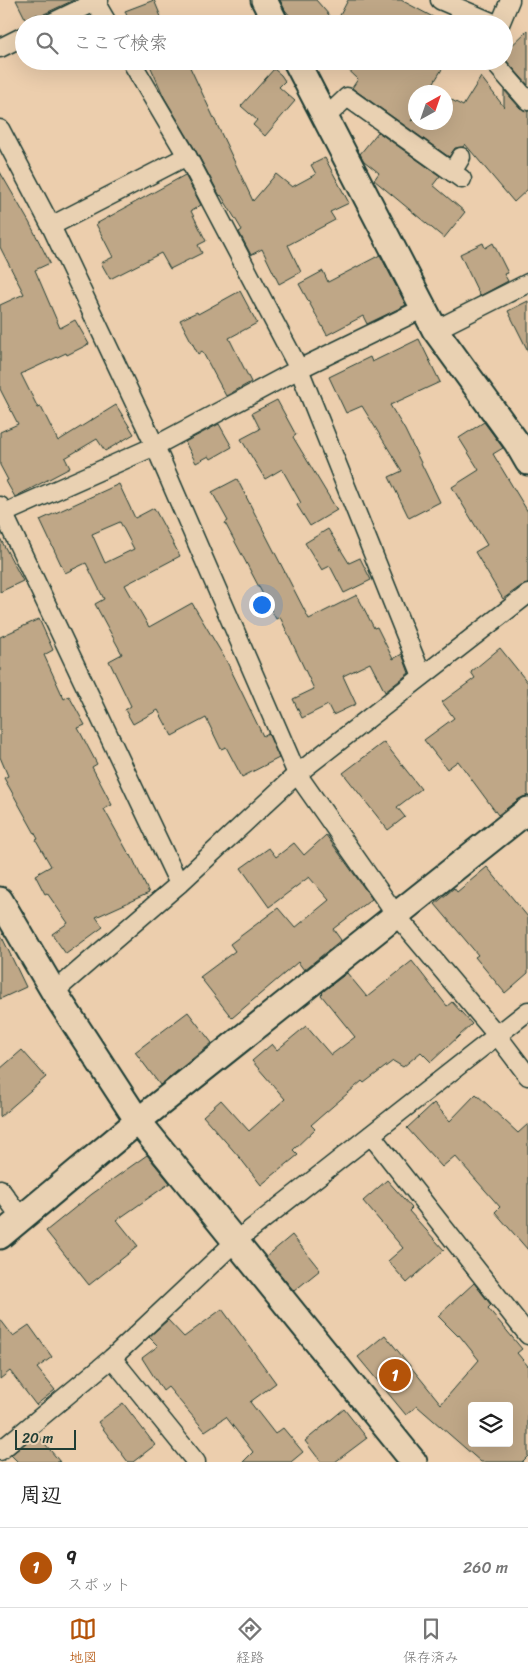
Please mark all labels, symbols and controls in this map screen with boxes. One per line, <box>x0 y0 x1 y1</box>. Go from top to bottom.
search box <box>15 15 513 70</box>
text: ここで検索 <box>73 26 168 59</box>
icon: search <box>33 29 61 57</box>
north arrow <box>408 85 453 130</box>
your location <box>249 592 275 618</box>
pin: 1 <box>379 1356 411 1394</box>
map controls <box>468 1402 513 1447</box>
button: layers <box>468 1402 513 1447</box>
text: 20 m <box>22 1426 53 1451</box>
scale bar <box>15 1427 76 1450</box>
text: 周辺 <box>20 1476 62 1514</box>
text: q <box>67 1537 76 1570</box>
text: 1 <box>33 1553 39 1582</box>
text: 260 m <box>463 1553 508 1582</box>
text: スポット <box>67 1570 131 1599</box>
tab: 地図 <box>69 1615 97 1670</box>
tab: 経路 <box>236 1615 264 1670</box>
tab: 保存済み <box>403 1615 459 1670</box>

